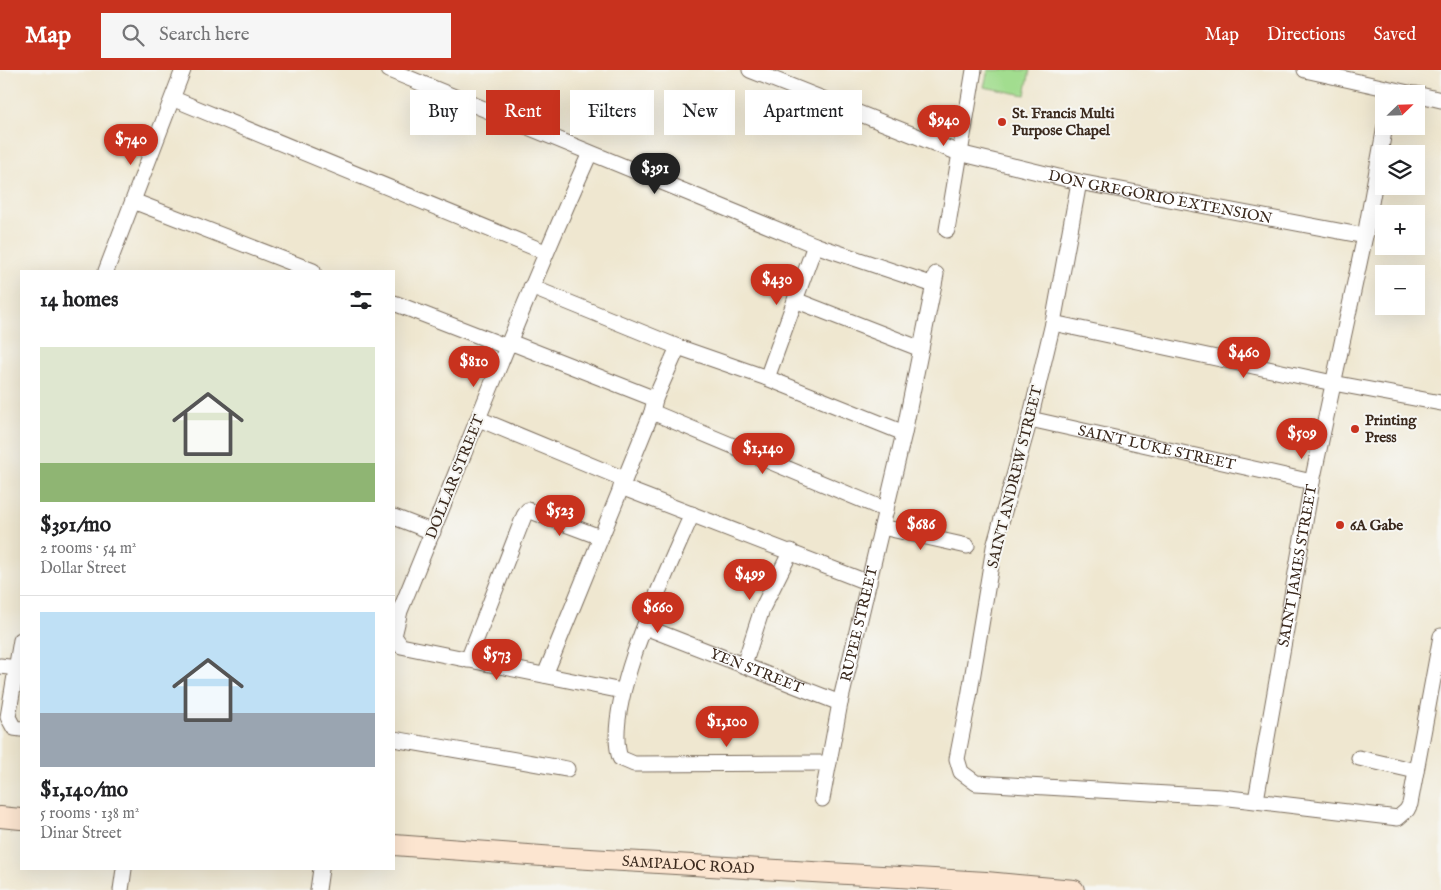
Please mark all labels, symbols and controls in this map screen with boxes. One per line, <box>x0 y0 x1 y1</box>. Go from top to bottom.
search box <box>101 13 451 58</box>
text: Map <box>25 20 71 51</box>
icon: search <box>119 21 147 49</box>
text: Search here <box>159 23 250 47</box>
text: Map <box>1205 24 1239 47</box>
text: Directions <box>1267 24 1345 47</box>
text: Saved <box>1373 24 1416 47</box>
north arrow <box>1375 85 1425 135</box>
map controls <box>1375 85 1425 315</box>
chip: Buy <box>410 90 476 135</box>
chip: Rent <box>486 90 560 135</box>
chip: Filters <box>570 90 654 135</box>
chip: New <box>664 90 735 135</box>
chip: Apartment <box>745 90 862 135</box>
pin: $940 <box>914 104 974 147</box>
place label: St. Francis Multi Purpose Chapel <box>1012 104 1115 140</box>
text: $940 <box>928 111 960 131</box>
marker: St. Francis Multi Purpose Chapel <box>996 116 1008 128</box>
pin: $740 <box>101 124 161 166</box>
text: $740 <box>115 130 147 150</box>
button: layers <box>1375 145 1425 195</box>
pin: $391 <box>625 152 685 195</box>
text: $391 <box>641 159 669 179</box>
street label: DON GREGORIO EXTENSION <box>1047 165 1274 228</box>
button: + <box>1375 205 1425 255</box>
pin: $430 <box>747 264 807 306</box>
button: − <box>1375 265 1425 315</box>
text: $430 <box>762 270 792 290</box>
icon: filters <box>347 286 375 314</box>
text: 14 homes <box>40 287 118 314</box>
pin: $460 <box>1214 336 1274 379</box>
text: $460 <box>1228 343 1260 363</box>
pin: $810 <box>444 346 504 388</box>
text: $810 <box>460 352 488 372</box>
icon: home <box>163 379 253 469</box>
street label: SAINT ANDREW STREET <box>983 384 1047 570</box>
place label: Printing Press <box>1365 411 1417 447</box>
street label: DOLLAR STREET <box>421 412 489 542</box>
pin: $509 <box>1272 418 1332 460</box>
street label: SAINT LUKE STREET <box>1076 421 1237 474</box>
marker: Printing Press <box>1349 423 1361 435</box>
text: $509 <box>1287 424 1317 444</box>
pin: $1,140 <box>722 432 804 475</box>
text: $1,140 <box>743 439 783 459</box>
street label: SAINT JAMES STREET <box>1274 483 1321 648</box>
pin: $523 <box>530 494 590 537</box>
text: $523 <box>546 501 574 521</box>
pin: $686 <box>891 508 951 551</box>
text: $391/mo <box>40 512 111 539</box>
text: $686 <box>907 515 935 535</box>
place label: 6A Gabe <box>1350 516 1403 535</box>
marker: 6A Gabe <box>1334 519 1346 531</box>
text: 2 rooms · 54 m² <box>40 539 137 559</box>
pin: $499 <box>720 558 780 601</box>
text: Dollar Street <box>40 559 126 579</box>
street label: RUPEE STREET <box>836 564 882 683</box>
text: $499 <box>735 565 765 585</box>
pin: $660 <box>628 592 688 634</box>
text: $660 <box>643 598 673 618</box>
pin: $573 <box>467 638 527 681</box>
street label: YEN STREET <box>707 644 806 697</box>
icon: home <box>163 645 253 735</box>
text: $573 <box>483 645 511 665</box>
pin: $1,100 <box>686 706 768 748</box>
text: $1,100 <box>707 712 747 732</box>
text: $1,140/mo <box>40 777 128 804</box>
text: 5 rooms · 138 m² <box>40 804 139 824</box>
text: Dinar Street <box>40 824 122 844</box>
street label: SAMPALOC ROAD <box>621 851 755 878</box>

